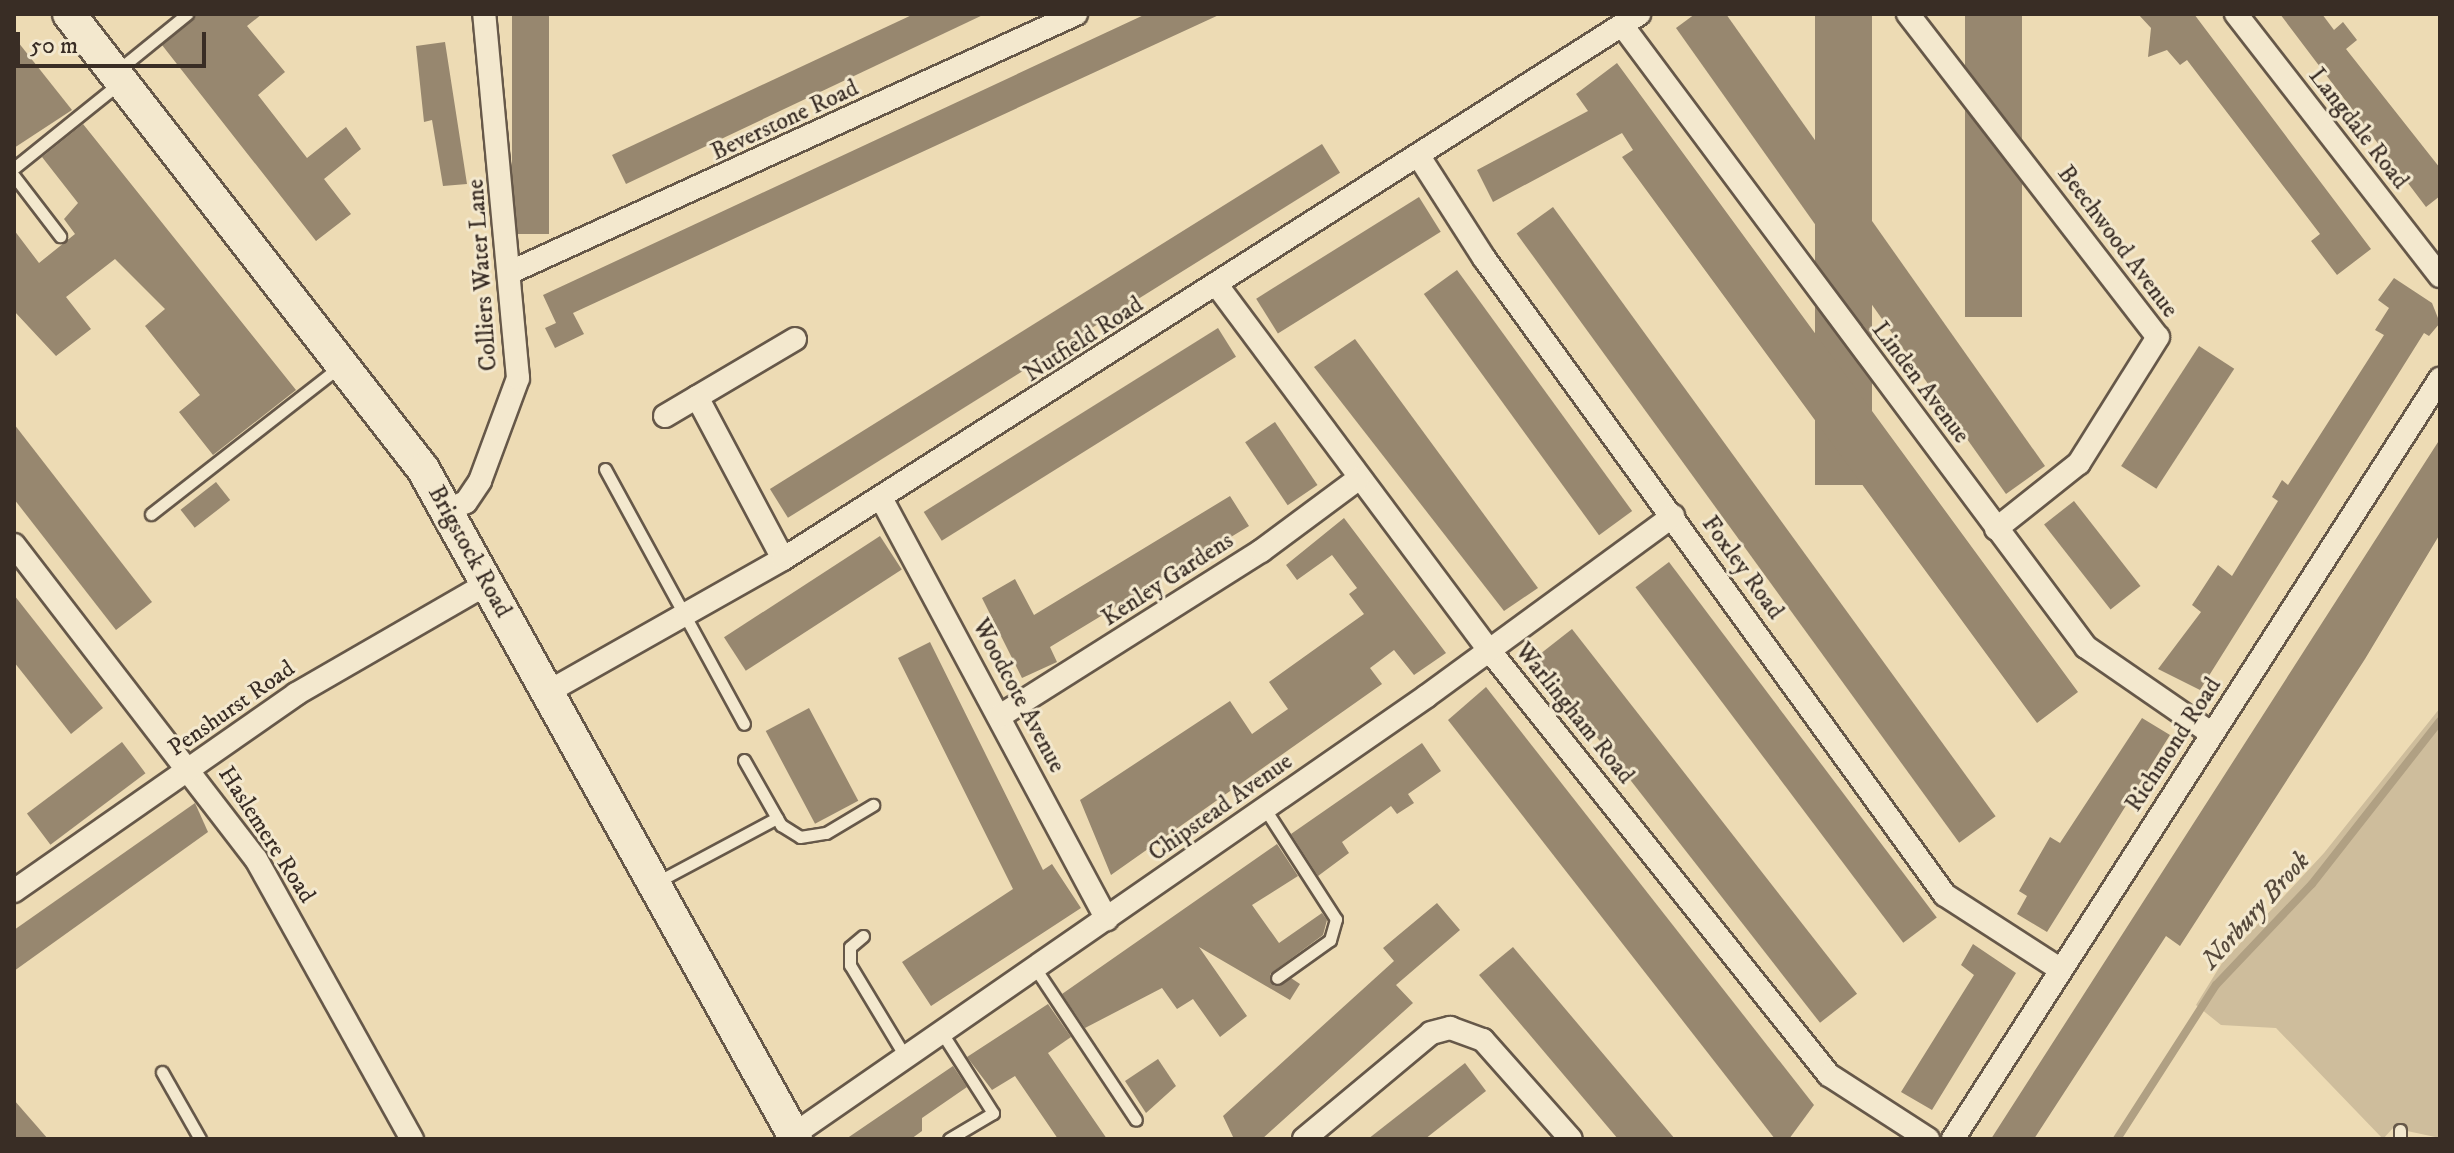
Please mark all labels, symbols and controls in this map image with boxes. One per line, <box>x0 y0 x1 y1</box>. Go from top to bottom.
scale bar <box>20 16 210 66</box>
text: 50 m <box>30 31 78 61</box>
street label: Langdale Road <box>2302 63 2414 195</box>
street label: Beverstone Road <box>707 74 863 168</box>
street label: Beechwood Avenue <box>2050 160 2184 324</box>
street label: Colliers Water Lane <box>462 178 504 372</box>
street label: Nutfield Road <box>1019 291 1149 389</box>
street label: Linden Avenue <box>1865 317 1975 449</box>
street label: Brigstock Road <box>421 481 517 623</box>
street label: Foxley Road <box>1695 511 1789 625</box>
street label: Kenley Gardens <box>1097 527 1239 633</box>
street label: Woodcote Avenue <box>965 614 1071 778</box>
street label: Warlingham Road <box>1508 638 1640 790</box>
street label: Penshurst Road <box>163 655 301 763</box>
street label: Richmond Road <box>2120 673 2228 817</box>
street label: Chipstead Avenue <box>1144 748 1298 868</box>
street label: Haslemere Road <box>211 761 321 909</box>
water label: Norbury Brook <box>2195 846 2317 976</box>

